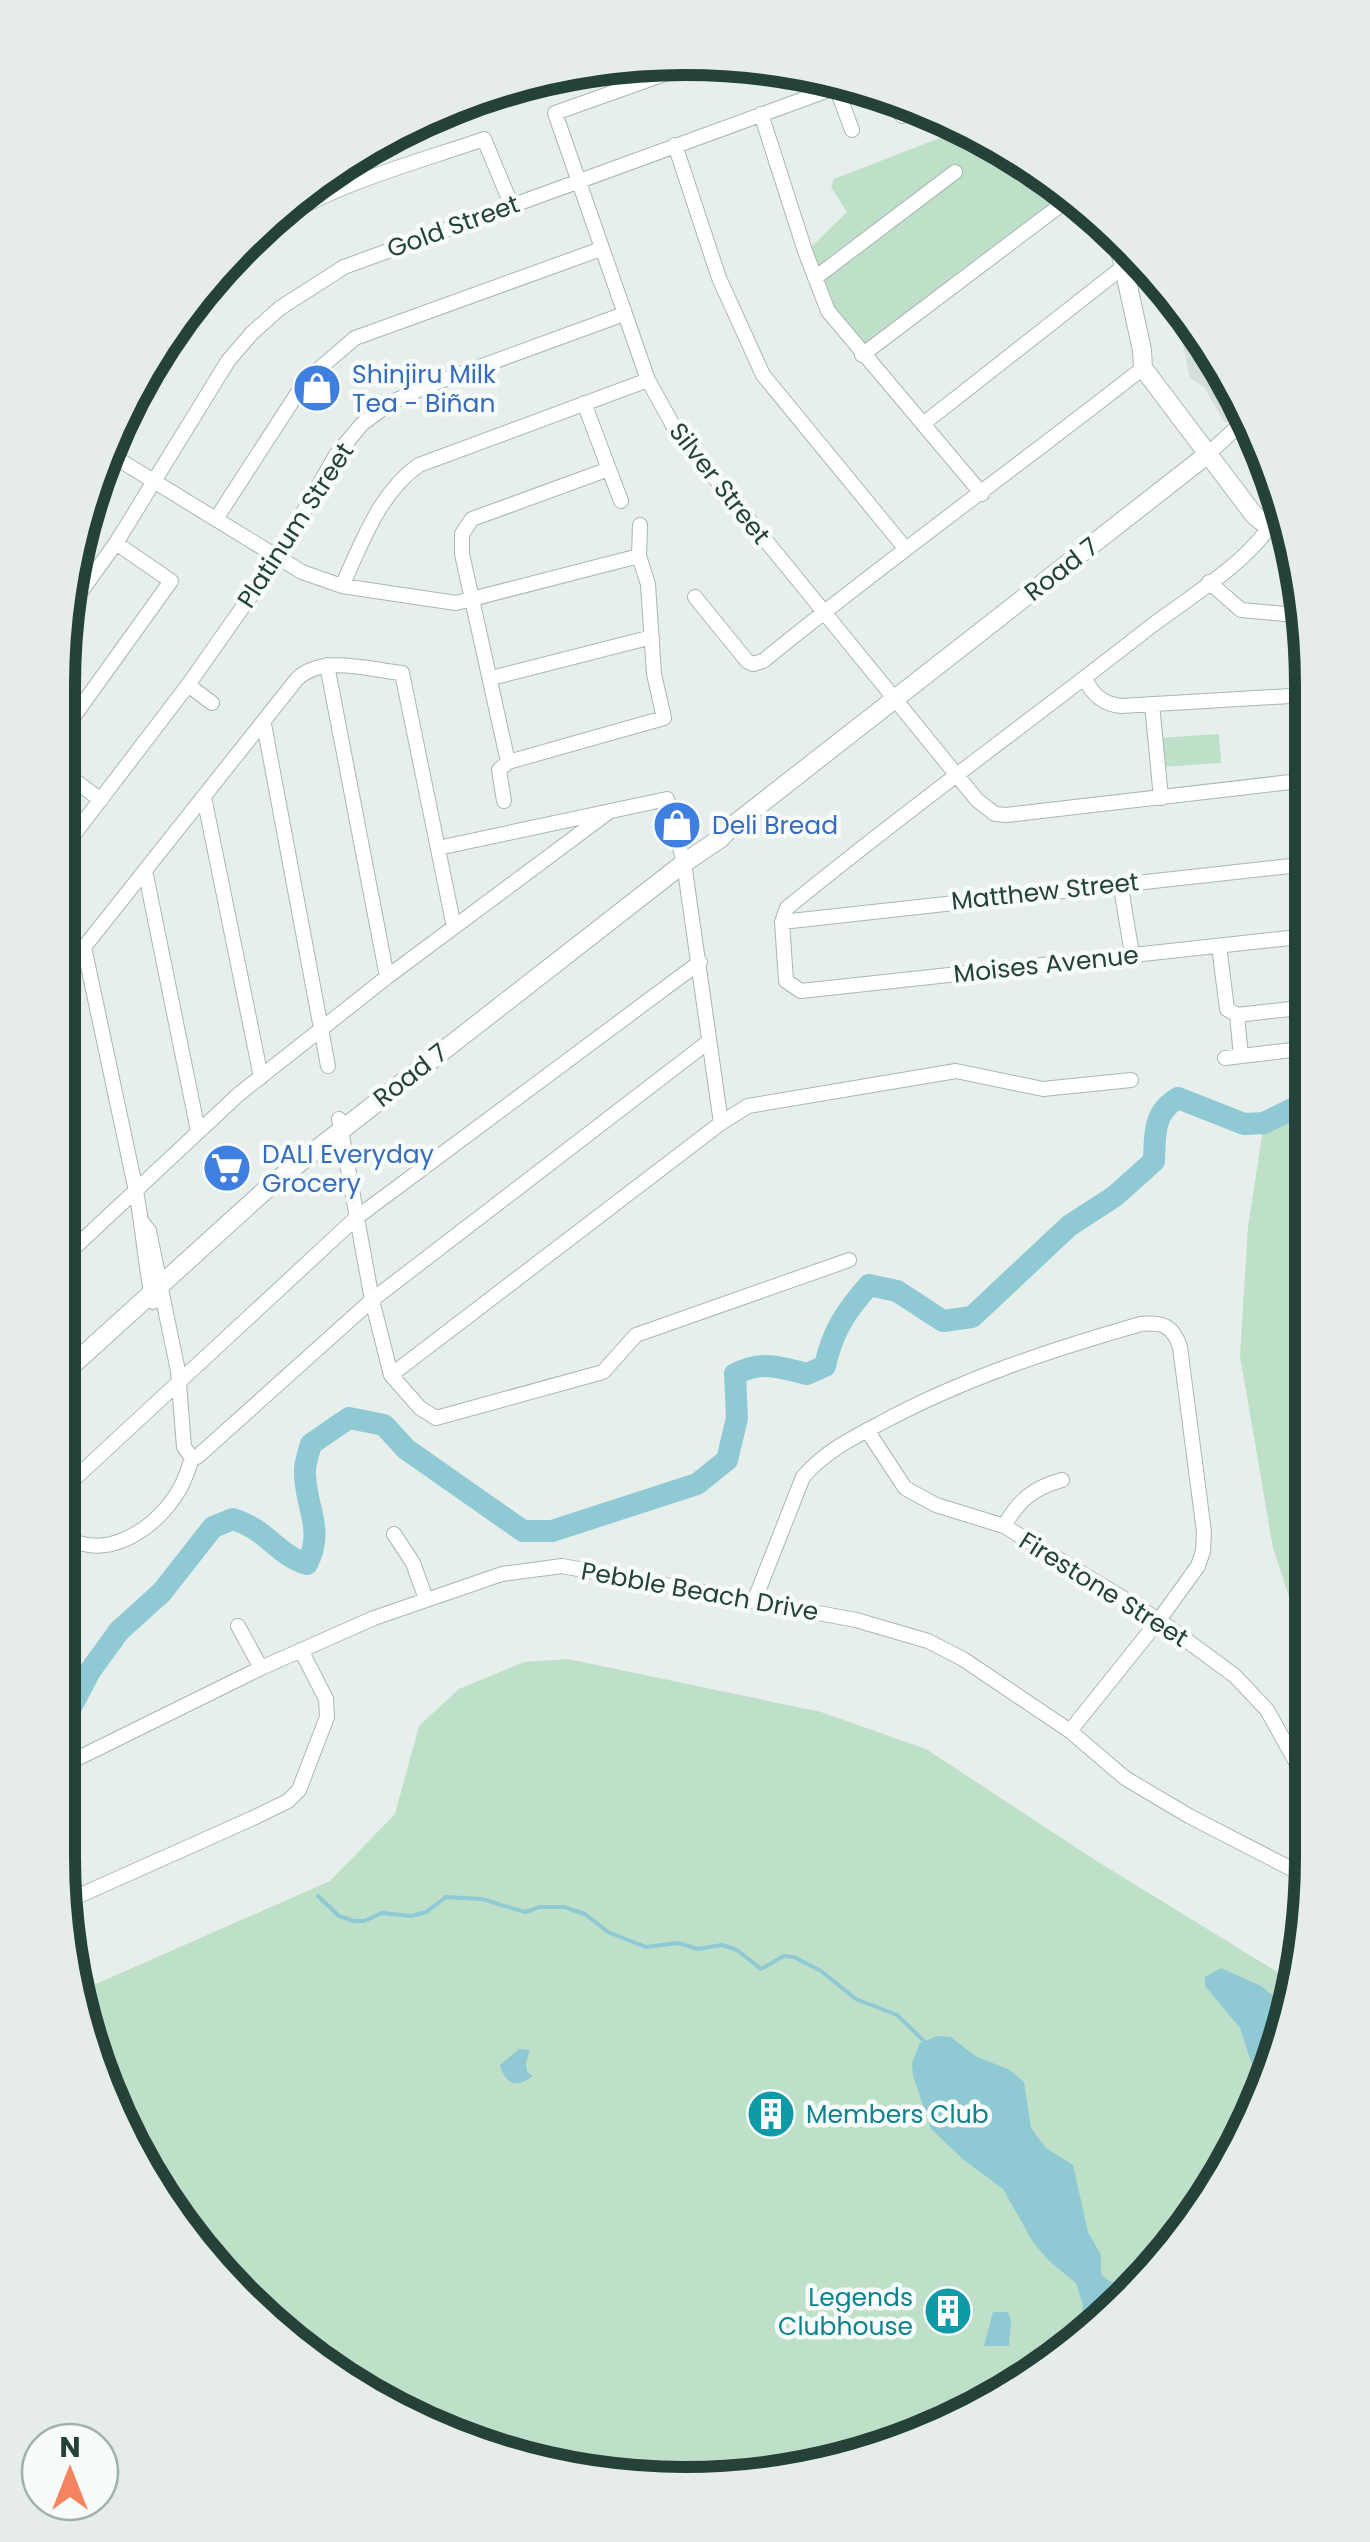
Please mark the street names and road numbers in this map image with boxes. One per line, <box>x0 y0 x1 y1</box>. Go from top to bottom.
street label: Gold Street <box>382 186 524 267</box>
street label: Silver Street <box>661 415 778 551</box>
street label: Platinum Street <box>229 436 362 615</box>
street label: Road 7 <box>1017 529 1106 609</box>
street label: Matthew Street <box>949 864 1141 919</box>
street label: Moises Avenue <box>952 937 1140 992</box>
street label: Road 7 <box>366 1035 455 1115</box>
street label: Firestone Street <box>1013 1523 1195 1655</box>
street label: Pebble Beach Drive <box>579 1553 821 1630</box>

